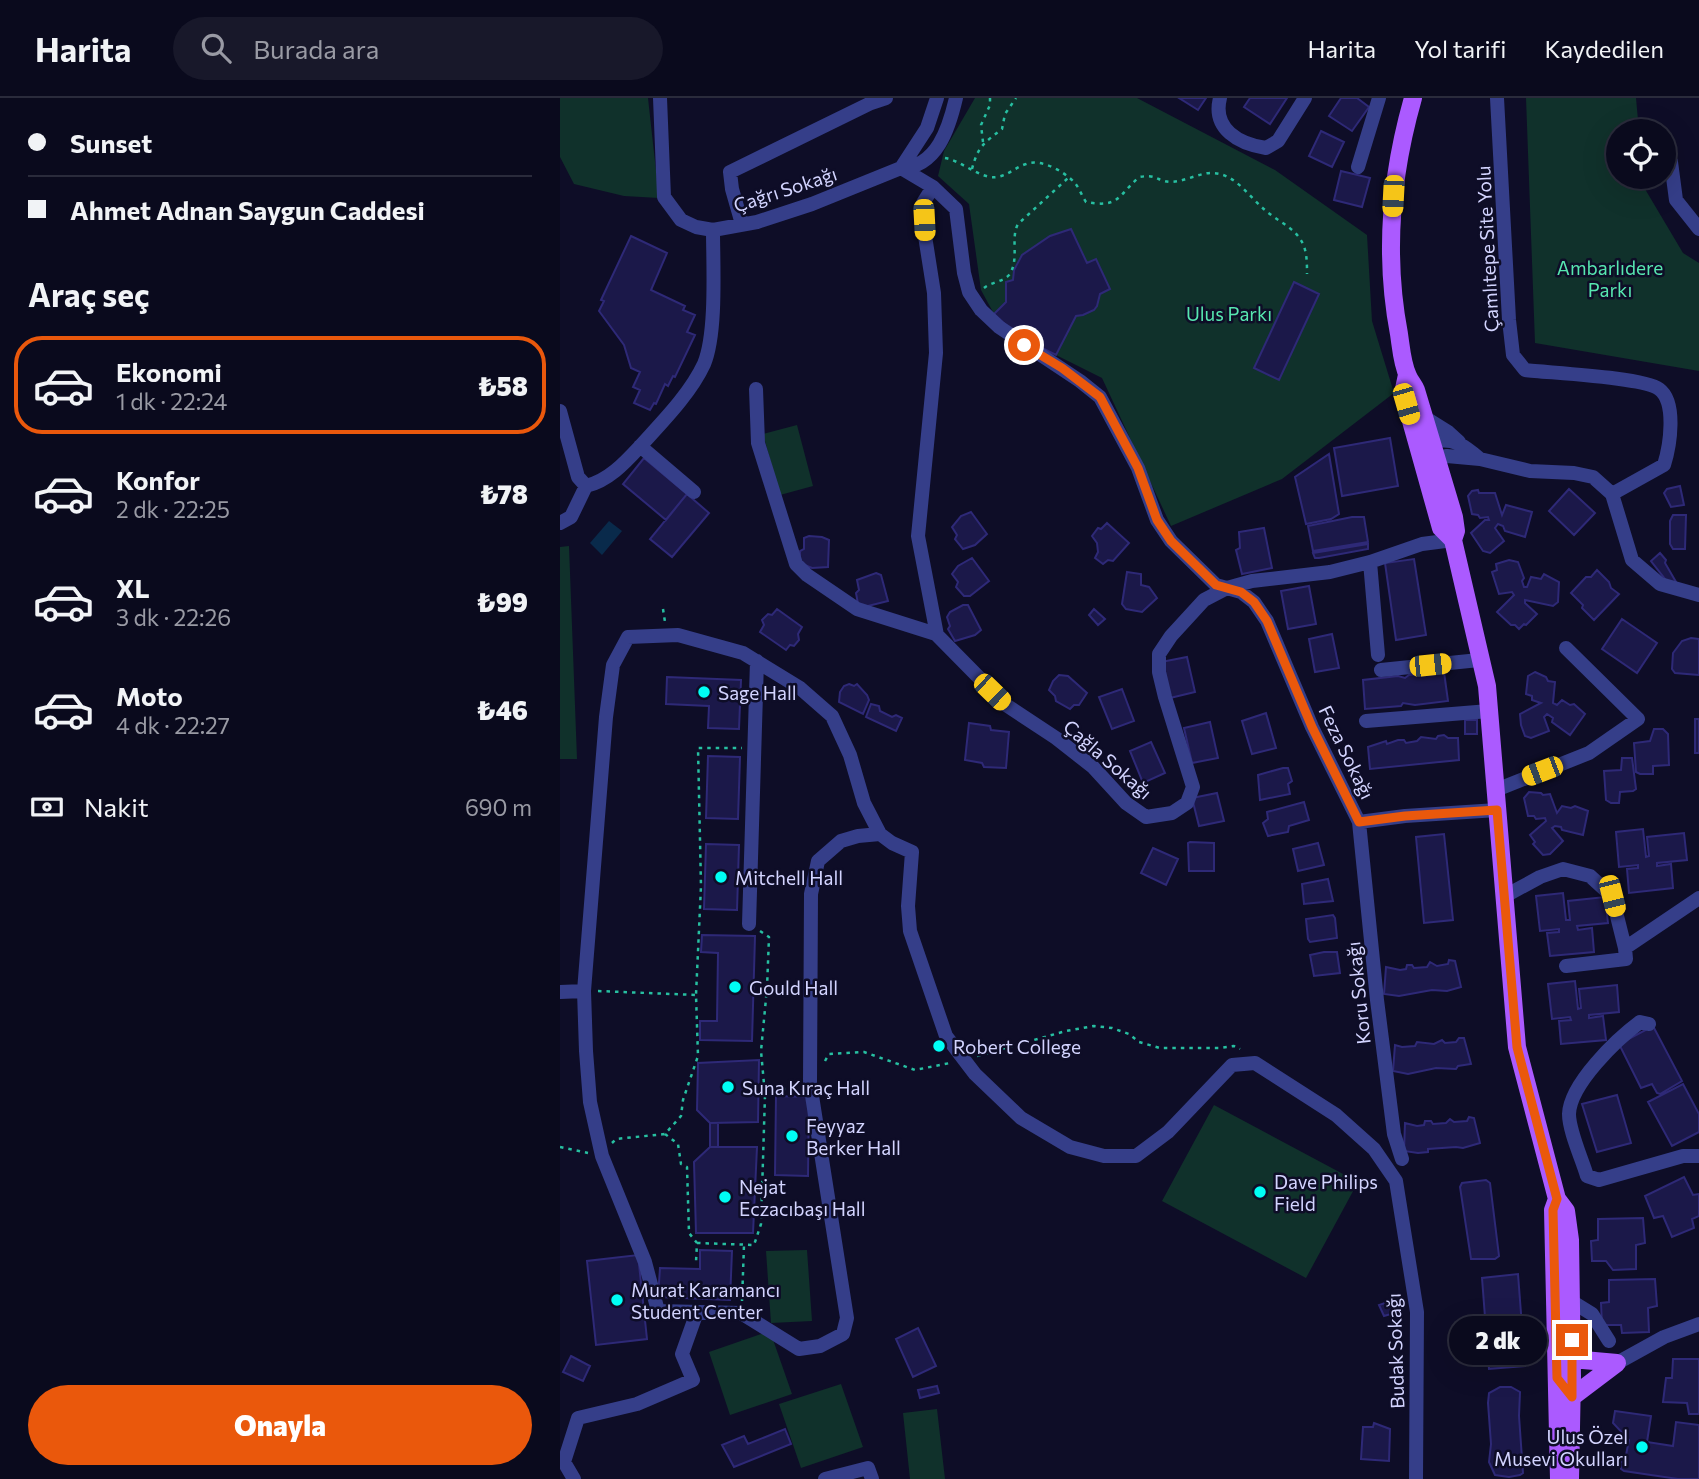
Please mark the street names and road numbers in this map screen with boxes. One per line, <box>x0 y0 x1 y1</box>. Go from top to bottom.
street label: Çağrı Sokağı <box>730 161 840 217</box>
street label: Çamlıtepe Site Yolu <box>1471 165 1503 333</box>
street label: Feza Sokağı <box>1314 701 1380 803</box>
street label: Çağla Sokağı <box>1059 714 1157 804</box>
street label: Koru Sokağı <box>1341 940 1375 1046</box>
street label: Budak Sokağı <box>1381 1293 1409 1409</box>

